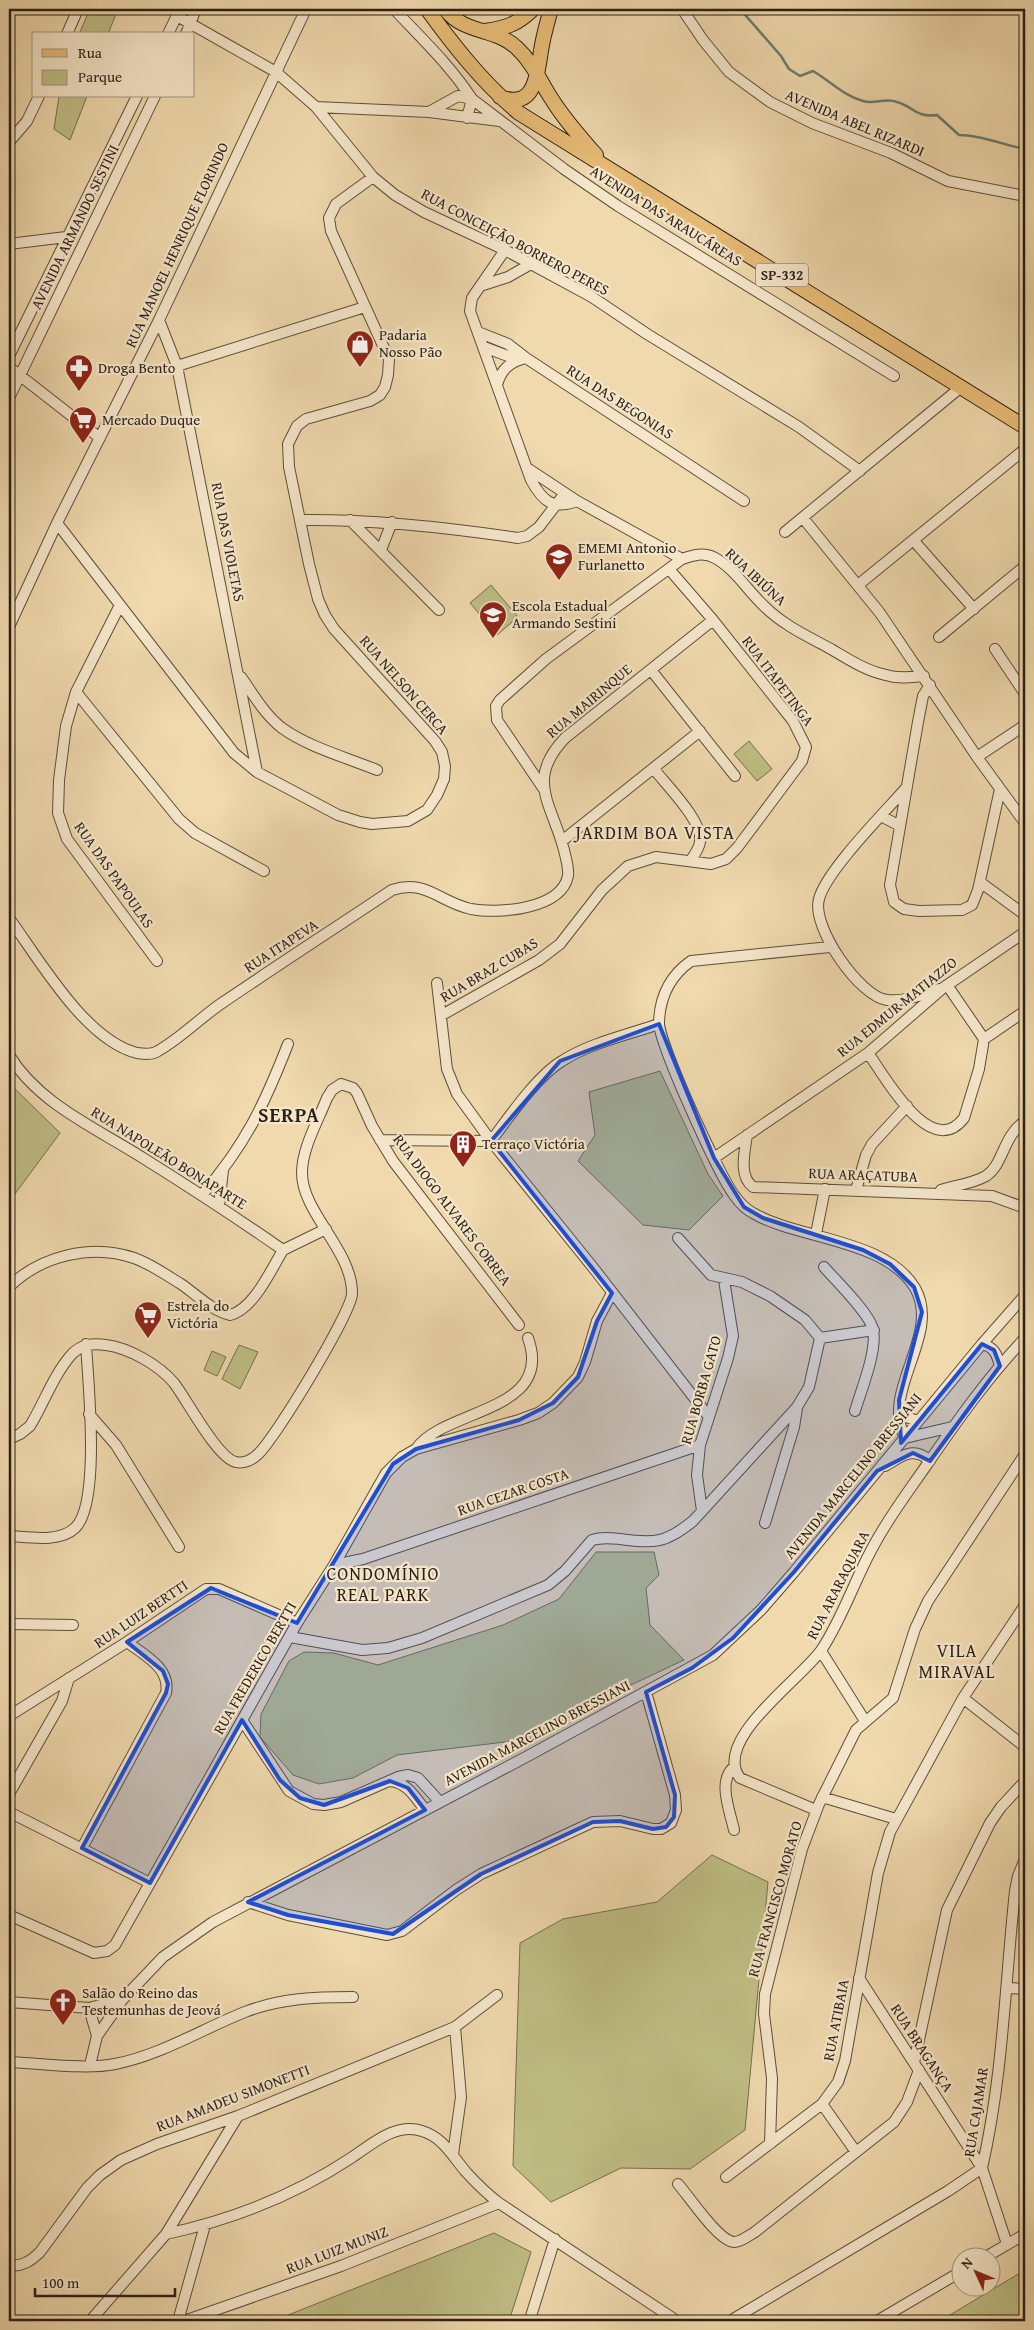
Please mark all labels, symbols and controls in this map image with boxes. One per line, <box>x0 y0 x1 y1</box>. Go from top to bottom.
legend <box>32 32 195 98</box>
text: Rua <box>78 42 102 63</box>
text: Parque <box>78 66 122 87</box>
street label: AVENIDA ABEL RIZARDI <box>782 84 928 161</box>
street label: RUA MANOEL HENRIQUE FLORINDO <box>120 139 233 351</box>
street label: AVENIDA ARMANDO SESTINI <box>25 141 124 313</box>
street label: AVENIDA DAS ARAUCÁREAS <box>586 160 746 271</box>
street label: RUA CONCEIÇÃO BORRERO PERES <box>418 183 613 300</box>
road number: SP-332 <box>756 264 808 286</box>
place label: Padaria Nosso Pão <box>379 324 442 362</box>
shop icon: Padaria Nosso Pão <box>345 329 375 368</box>
pharmacy icon: Droga Bento <box>64 353 94 392</box>
place label: Droga Bento <box>98 357 176 378</box>
street label: RUA DAS BEGONIAS <box>563 359 678 444</box>
supermarket icon: Mercado Duque <box>68 405 98 444</box>
place label: Mercado Duque <box>102 409 200 430</box>
street label: RUA DAS VIOLETAS <box>207 481 250 603</box>
place label: EMEMI Antonio Furlanetto <box>578 537 677 575</box>
school or university icon: EMEMI Antonio Furlanetto <box>544 542 574 581</box>
street label: RUA IBIÚNA <box>721 543 792 610</box>
place label: Escola Estadual Armando Sestini <box>512 595 616 633</box>
school or university icon: Escola Estadual Armando Sestini <box>478 600 508 639</box>
street label: RUA NELSON CERCA <box>355 630 454 739</box>
street label: RUA ITAPETINGA <box>738 631 819 730</box>
street label: RUA MAIRINQUE <box>541 658 636 743</box>
street label: RUA DAS PAPOULAS <box>70 817 159 932</box>
district label: JARDIM BOA VISTA <box>573 819 735 846</box>
street label: RUA ITAPEVA <box>240 914 322 977</box>
street label: RUA BRAZ CUBAS <box>436 932 542 1007</box>
street label: RUA EDMUR MATIAZZO <box>832 952 961 1062</box>
district label: SERPA <box>258 1100 320 1129</box>
street label: RUA NAPOLEÃO BONAPARTE <box>87 1101 251 1214</box>
building icon: Terraço Victória <box>448 1129 478 1168</box>
street label: RUA DIOGO ALVARES CORREA <box>388 1130 516 1290</box>
place label: Terraço Victória <box>482 1133 585 1154</box>
street label: RUA ARAÇATUBA <box>808 1162 918 1187</box>
place label: Estrela do Victória <box>167 1295 229 1333</box>
supermarket icon: Estrela do Victória <box>133 1300 163 1339</box>
street label: RUA BORBA GATO <box>675 1333 726 1447</box>
street label: AVENIDA MARCELINO BRESSIANI <box>779 1388 926 1563</box>
street label: RUA CEZAR COSTA <box>455 1463 571 1520</box>
street label: RUA ARARAQUARA <box>801 1527 874 1643</box>
district label: CONDOMÍNIO REAL PARK <box>327 1560 439 1608</box>
street label: RUA LUIZ BERTTI <box>90 1574 192 1653</box>
street label: RUA FREDERICO BERTTI <box>208 1598 301 1738</box>
district label: VILA MIRAVAL <box>919 1637 995 1685</box>
street label: AVENIDA MARCELINO BRESSIANI <box>440 1674 634 1791</box>
street label: RUA FRANCISCO MORATO <box>742 1818 807 1979</box>
street label: RUA ATIBAIA <box>817 1977 854 2063</box>
place label: Salão do Reino das Testemunhas de Jeová <box>82 1982 221 2020</box>
church icon: Salão do Reino das Testemunhas de Jeová <box>48 1987 78 2026</box>
street label: RUA BRAGANÇA <box>886 2000 959 2096</box>
street label: RUA AMADEU SIMONETTI <box>153 2059 313 2136</box>
street label: RUA CAJAMAR <box>958 2065 993 2158</box>
street label: RUA LUIZ MUNIZ <box>283 2220 391 2279</box>
north arrow <box>952 2248 1002 2298</box>
text: N <box>956 2252 978 2273</box>
scale bar <box>35 2265 175 2297</box>
text: 100 m <box>42 2272 80 2293</box>

